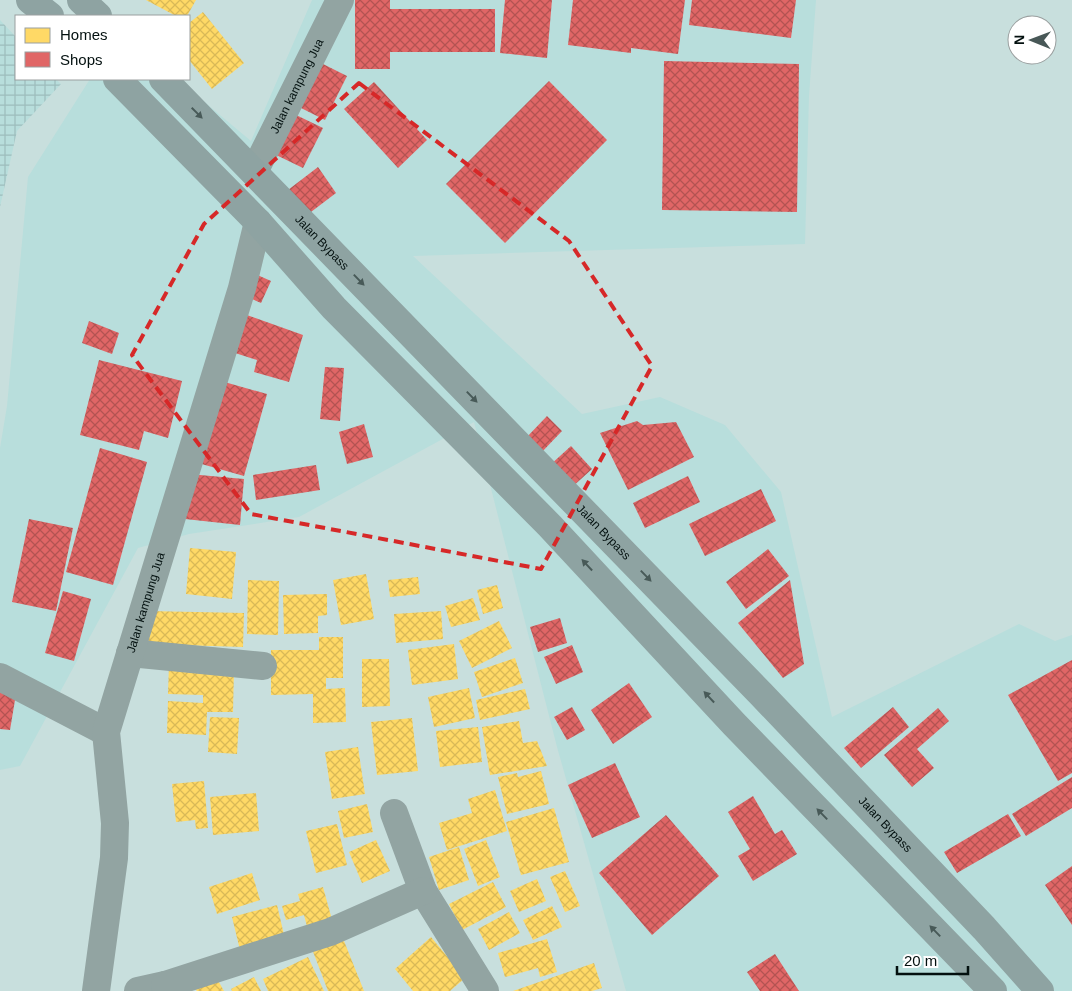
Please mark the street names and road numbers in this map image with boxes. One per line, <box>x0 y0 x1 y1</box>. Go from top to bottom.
street label: Jalan kampung Jua <box>267 36 327 136</box>
street label: Jalan Bypass <box>292 212 352 273</box>
street label: Jalan Bypass <box>574 502 634 563</box>
street label: Jalan kampung Jua <box>124 550 168 654</box>
street label: Jalan Bypass <box>856 794 915 855</box>

